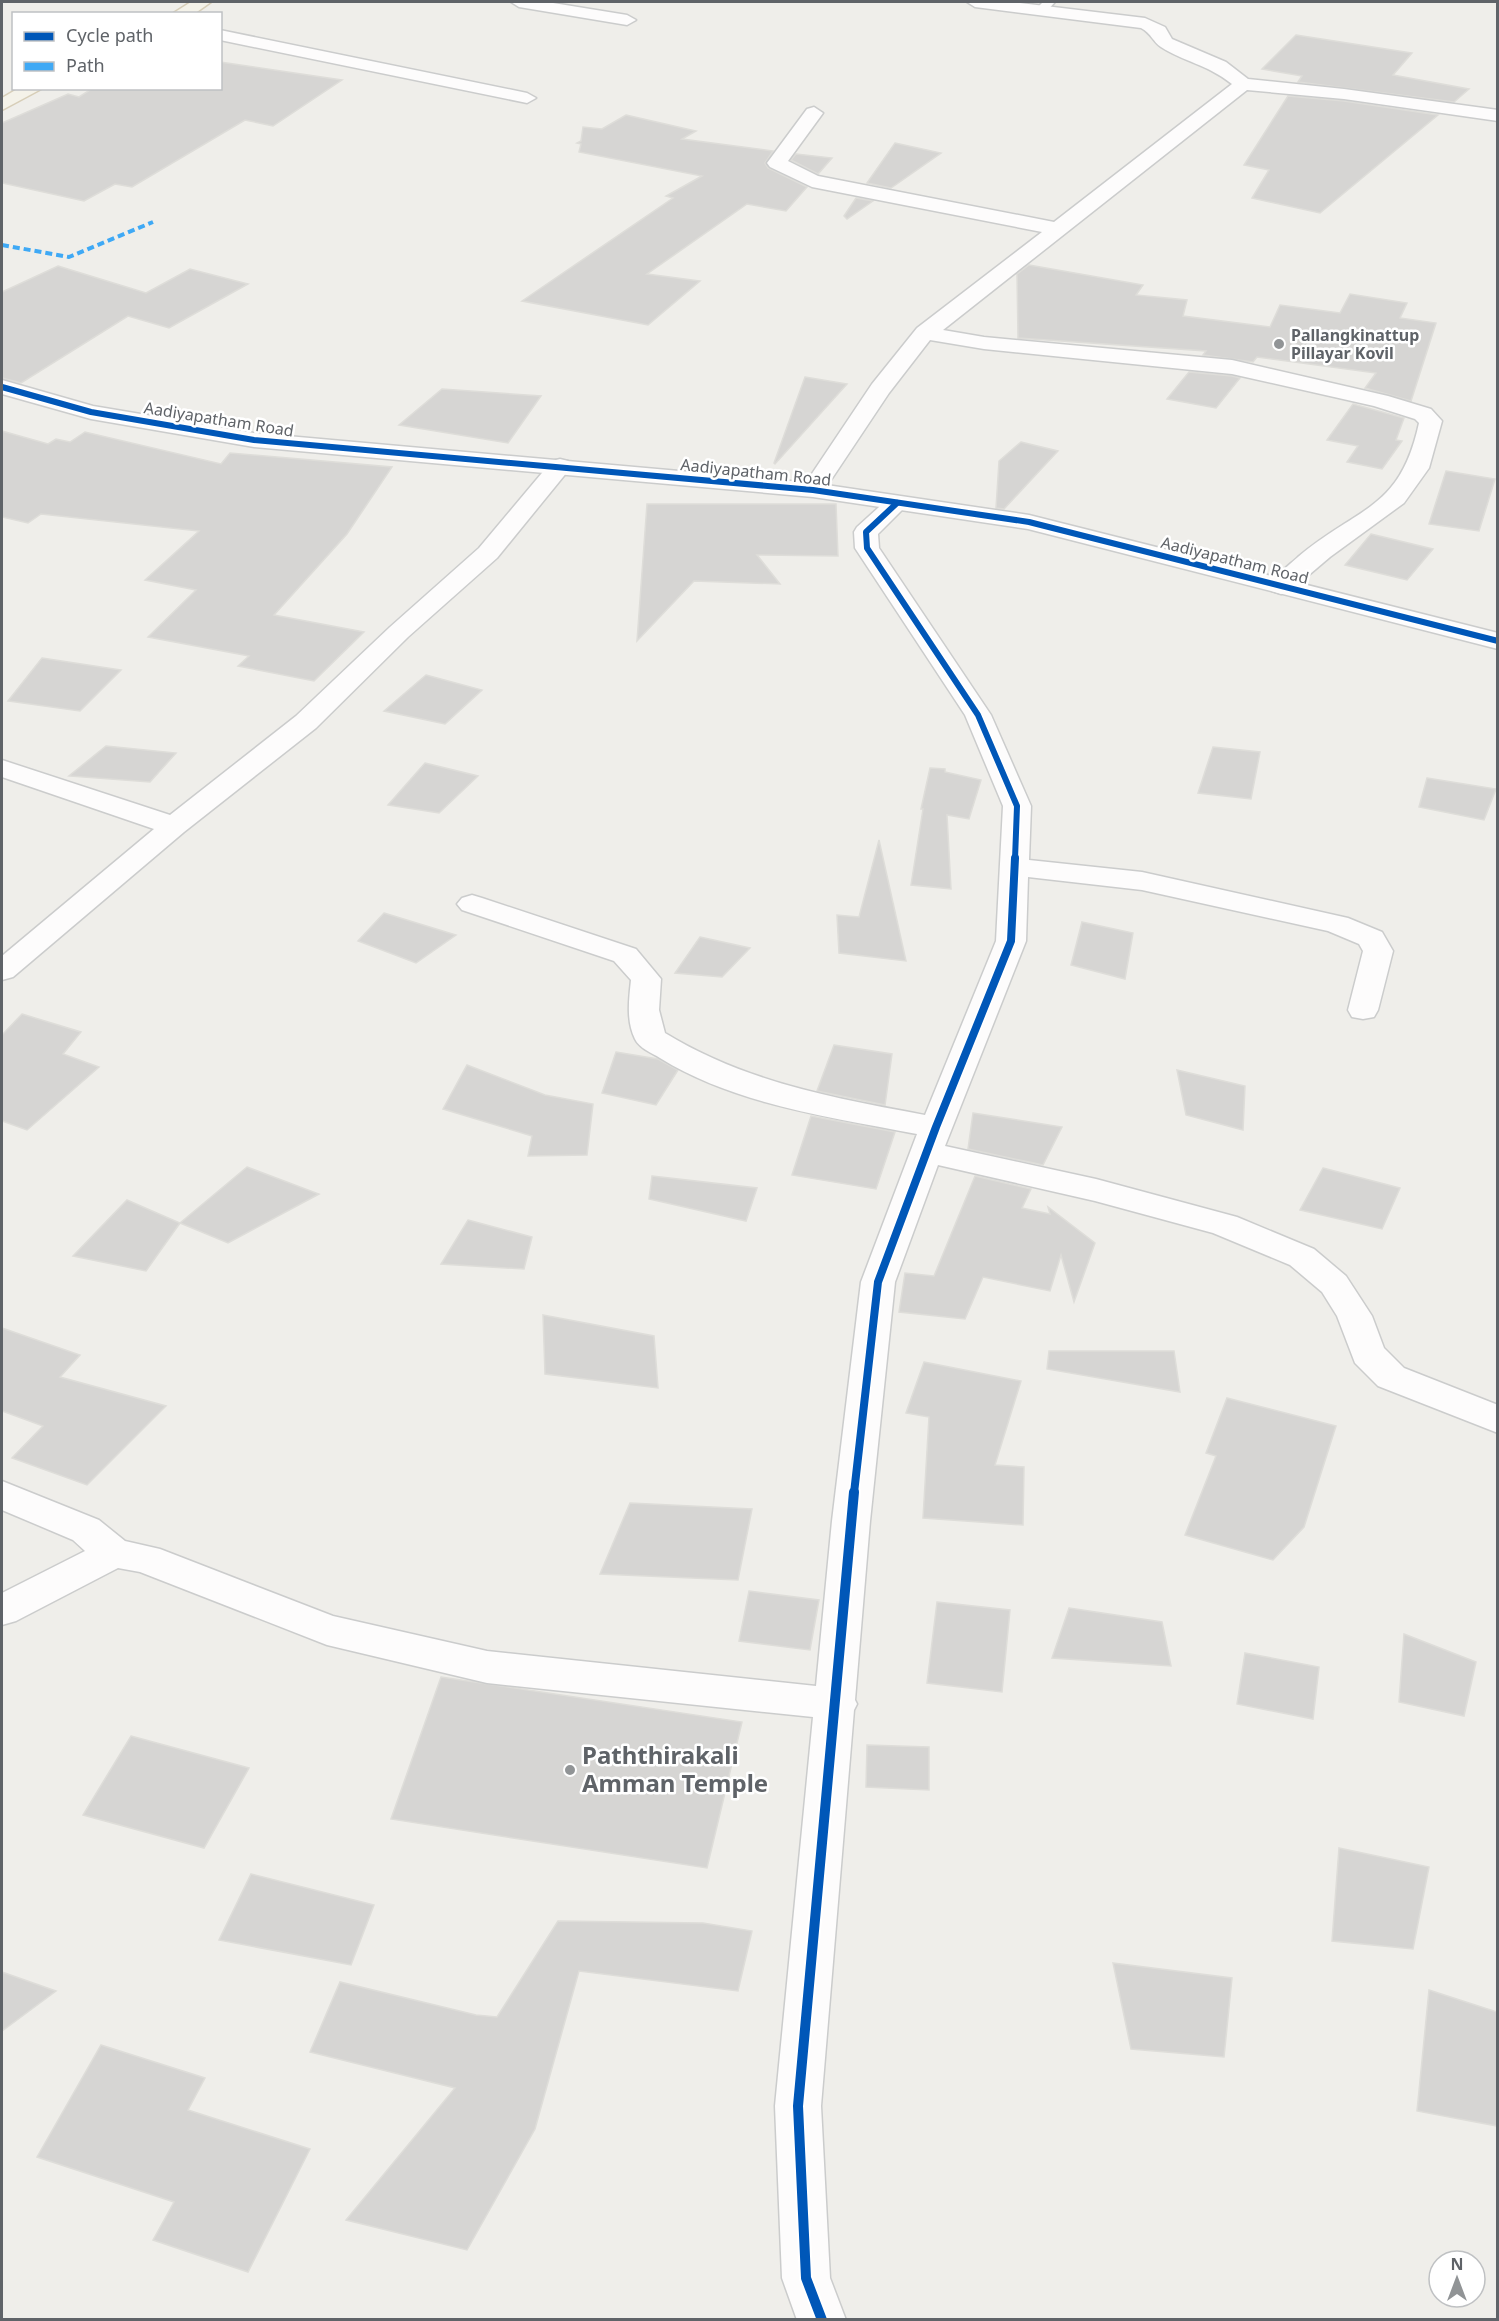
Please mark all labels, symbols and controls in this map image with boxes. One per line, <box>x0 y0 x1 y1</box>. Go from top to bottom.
legend <box>12 12 222 90</box>
text: Cycle path <box>66 23 153 47</box>
text: Path <box>66 53 105 77</box>
place label: Pallangkinattup Pillayar Kovil <box>1291 324 1419 364</box>
marker: Pallangkinattup Pillayar Kovil <box>1272 337 1286 351</box>
street label: Aadiyapatham Road <box>143 396 295 442</box>
street label: Aadiyapatham Road <box>680 453 832 491</box>
street label: Aadiyapatham Road <box>1159 531 1311 589</box>
place label: Paththirakali Amman Temple <box>582 1738 768 1799</box>
marker: Paththirakali Amman Temple <box>563 1763 577 1777</box>
north arrow <box>1427 2249 1487 2309</box>
text: N <box>1450 2253 1464 2275</box>

